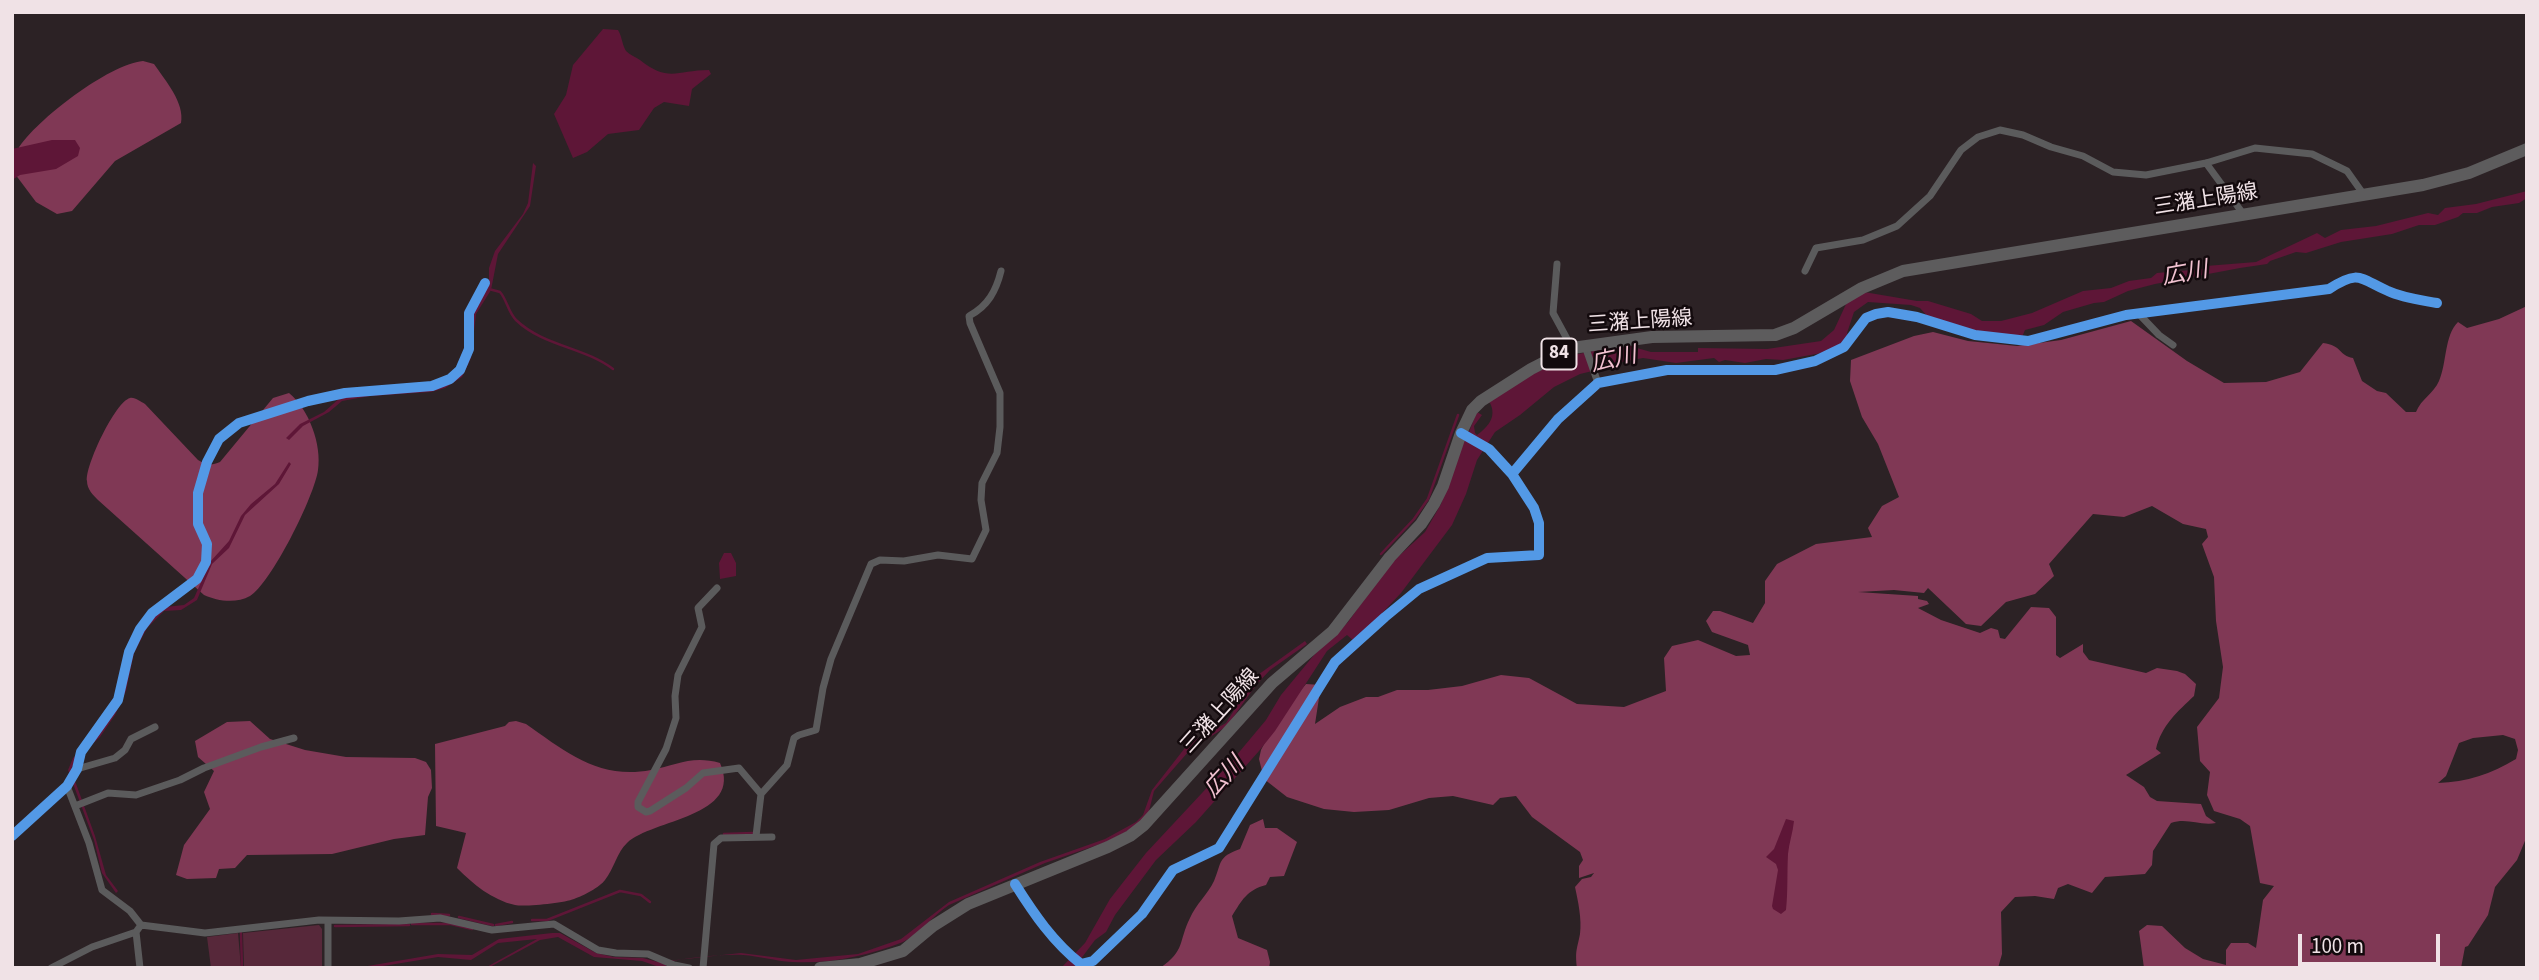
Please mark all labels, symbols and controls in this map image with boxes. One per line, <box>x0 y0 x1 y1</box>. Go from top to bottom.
street label: 三潴上陽線 <box>2152 180 2260 222</box>
water label: 広川 <box>2160 257 2210 293</box>
street label: 三潴上陽線 <box>1587 307 1693 339</box>
road number: 84 <box>1542 338 1576 370</box>
water label: 広川 <box>1589 343 1639 379</box>
street label: 三潴上陽線 <box>1177 665 1265 759</box>
water label: 広川 <box>1199 752 1251 804</box>
scale bar <box>2301 920 2443 964</box>
text: 100 m <box>2311 931 2364 961</box>

